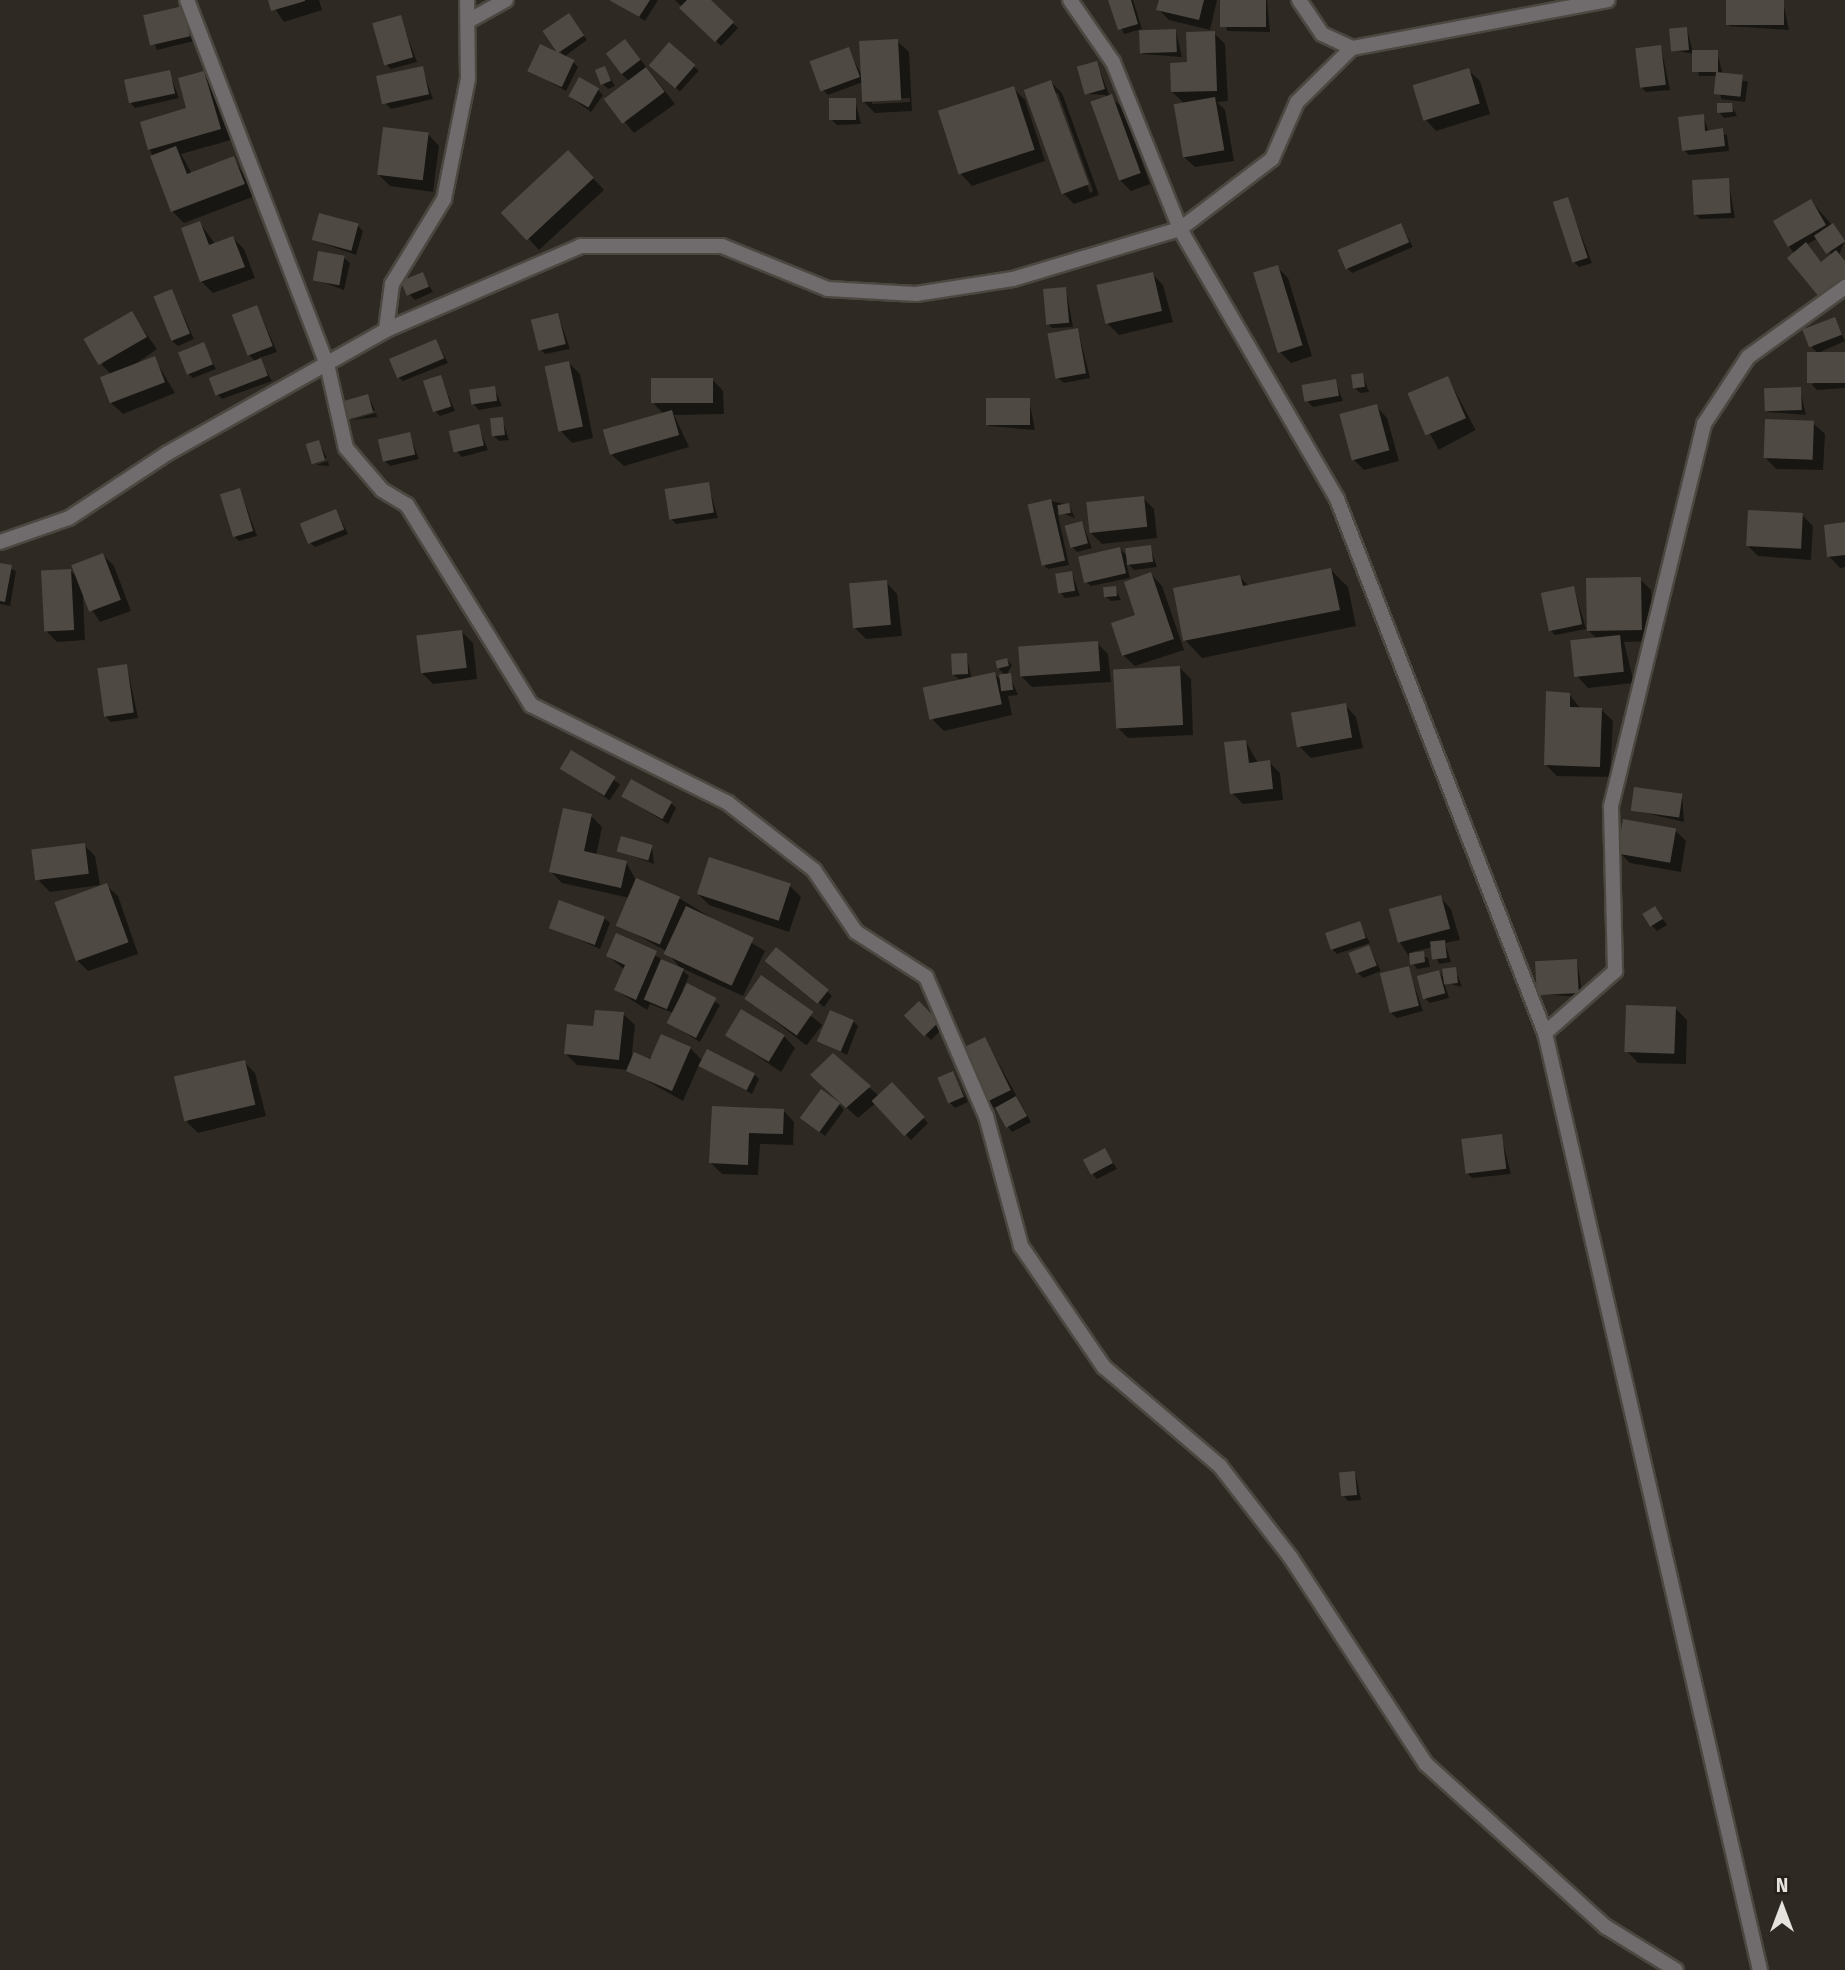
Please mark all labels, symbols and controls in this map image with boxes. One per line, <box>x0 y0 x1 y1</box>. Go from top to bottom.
north arrow <box>1747 1872 1817 1942</box>
text: N <box>1776 1874 1788 1897</box>

